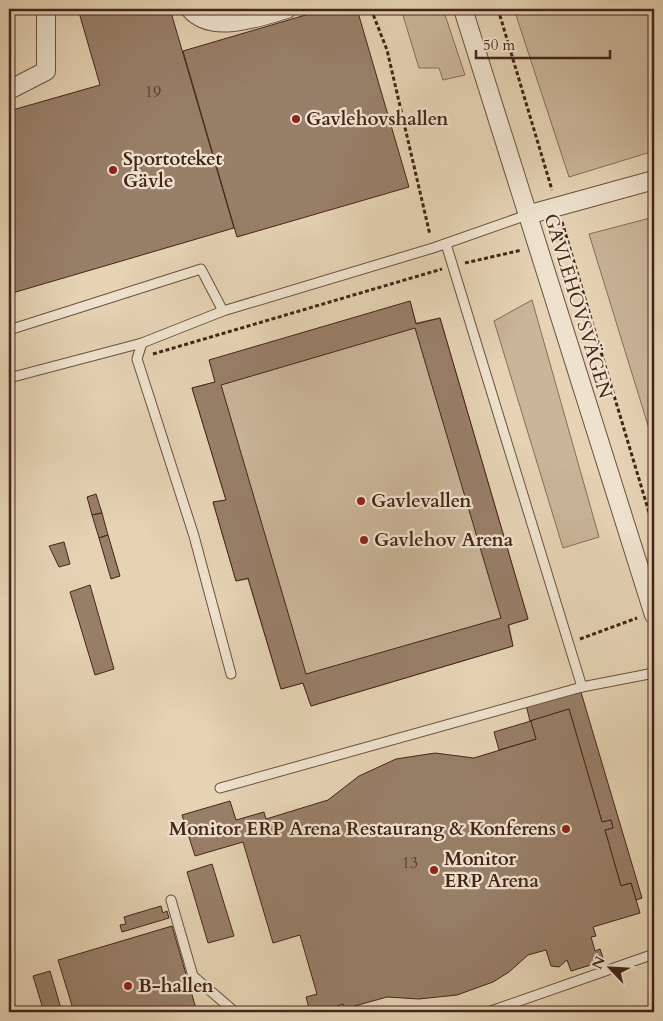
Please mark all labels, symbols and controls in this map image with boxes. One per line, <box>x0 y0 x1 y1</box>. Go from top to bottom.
scale bar <box>476 28 609 60</box>
text: 50 m <box>483 35 515 55</box>
house number: 19 <box>145 81 161 103</box>
place label: Gavlehovshallen <box>306 106 449 132</box>
marker: Gavlehovshallen <box>290 113 302 125</box>
place label: Sportoteket Gävle <box>123 146 223 194</box>
marker: Sportoteket Gävle <box>107 164 119 176</box>
street label: GAVLEHOVSVÄGEN <box>538 210 618 402</box>
place label: Gavlevallen <box>371 488 472 514</box>
marker: Gavlevallen <box>355 495 367 507</box>
place label: Gavlehov Arena <box>374 527 514 553</box>
marker: Gavlehov Arena <box>358 534 370 546</box>
place label: Monitor ERP Arena Restaurang & Konferens <box>169 816 556 842</box>
marker: Monitor ERP Arena Restaurang & Konferens <box>560 823 572 835</box>
place label: Monitor ERP Arena <box>444 846 539 894</box>
house number: 13 <box>402 852 418 874</box>
marker: Monitor ERP Arena <box>428 864 440 876</box>
north arrow <box>586 944 636 994</box>
text: N <box>587 953 610 972</box>
place label: B-hallen <box>138 973 215 999</box>
marker: B-hallen <box>122 980 134 992</box>

